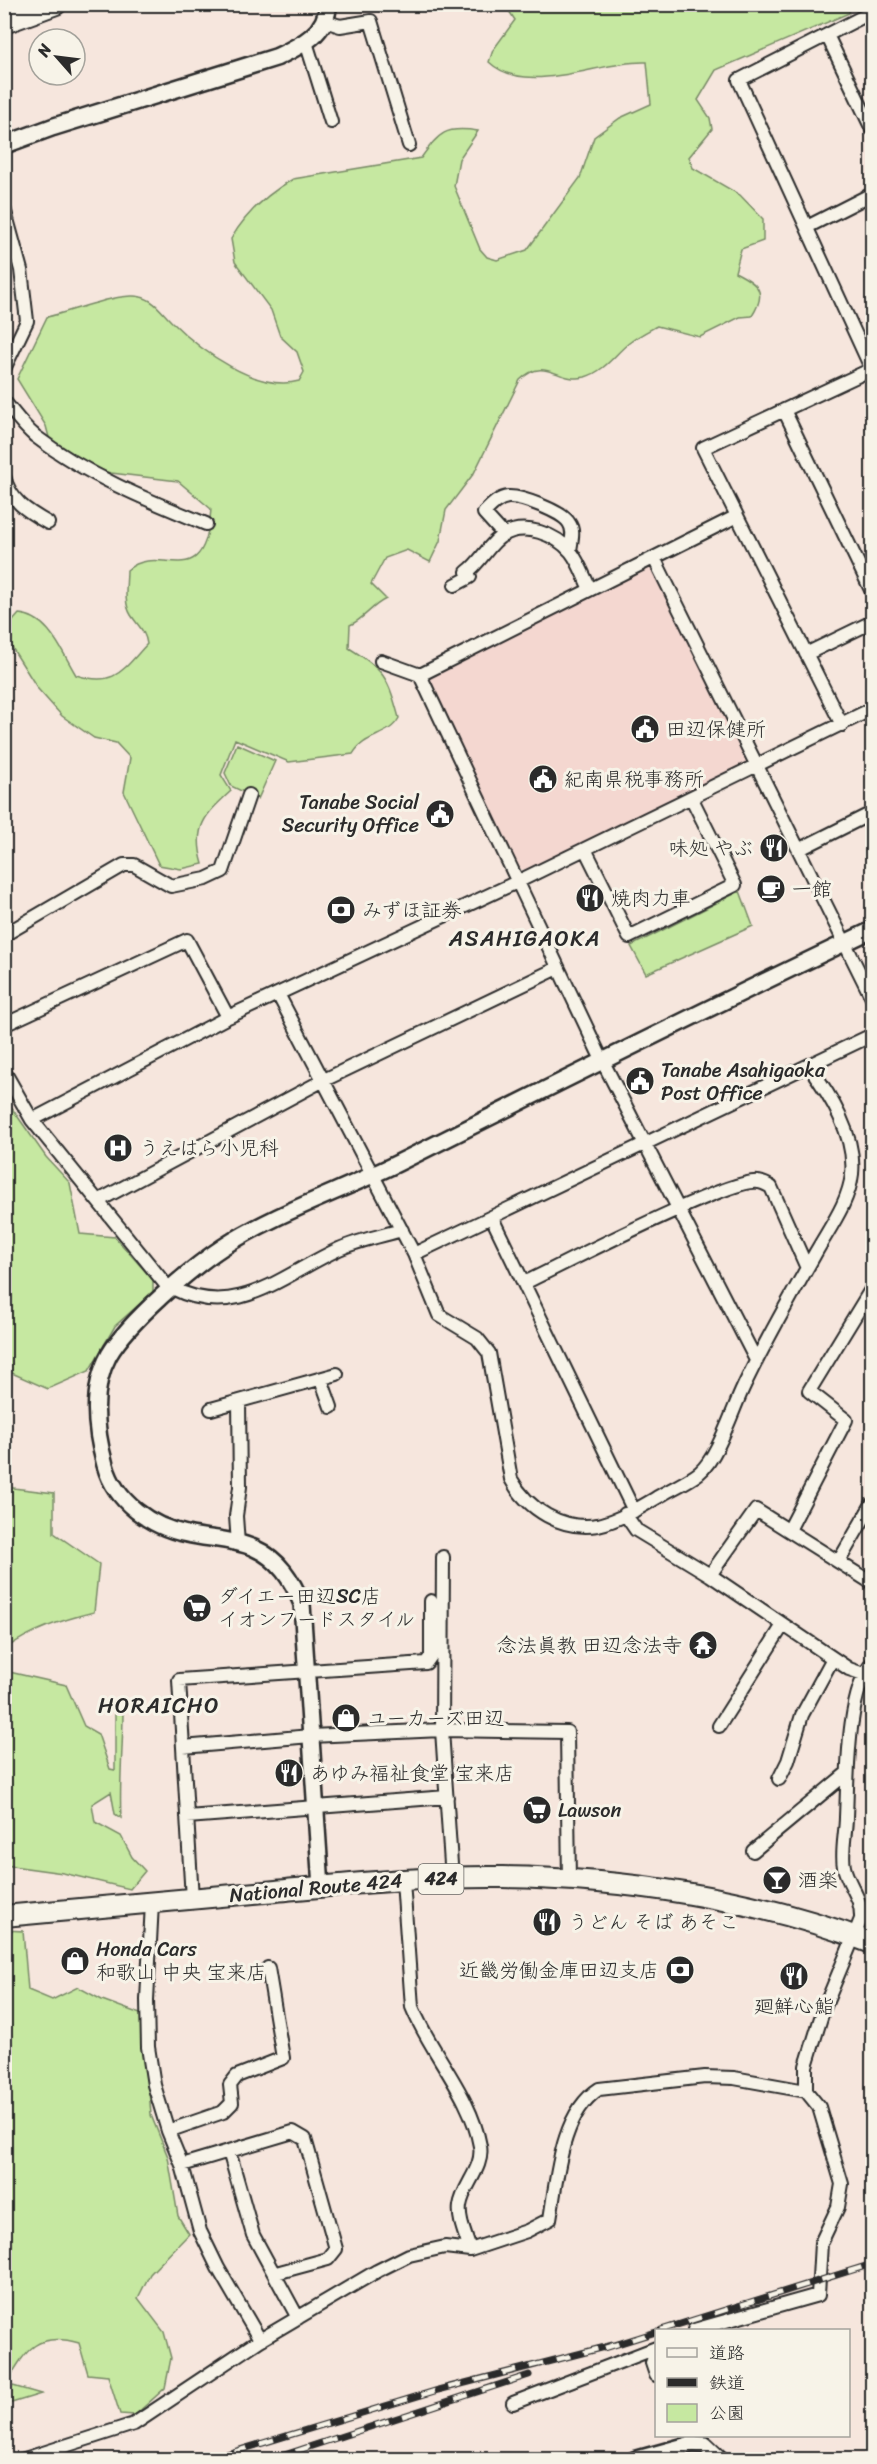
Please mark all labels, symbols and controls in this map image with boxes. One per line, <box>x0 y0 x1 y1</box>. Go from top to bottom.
north arrow <box>27 27 87 87</box>
text: N <box>28 38 60 63</box>
place label: 田辺保健所 <box>666 712 766 747</box>
public building icon: 田辺保健所 <box>629 713 661 745</box>
place label: 紀南県税事務所 <box>564 762 704 797</box>
public building icon: 紀南県税事務所 <box>527 763 559 795</box>
place label: Tanabe Social Security Office <box>282 785 420 843</box>
public building icon: Tanabe Social Security Office <box>424 798 456 830</box>
place label: 味処 やぶ <box>669 831 753 866</box>
restaurant icon: 味処 やぶ <box>758 832 790 864</box>
place label: 一館 <box>792 872 832 907</box>
cafe icon: 一館 <box>755 873 787 905</box>
place label: 焼肉力車 <box>611 881 691 916</box>
restaurant icon: 焼肉力車 <box>574 882 606 914</box>
place label: みずほ証券 <box>362 893 461 928</box>
bank icon: みずほ証券 <box>325 894 357 926</box>
district label: ASAHIGAOKA <box>448 919 601 958</box>
place label: Tanabe Asahigaoka Post Office <box>661 1053 826 1111</box>
public building icon: Tanabe Asahigaoka Post Office <box>624 1065 656 1097</box>
place label: うえはら小児科 <box>139 1131 279 1166</box>
hospital icon: うえはら小児科 <box>102 1132 134 1164</box>
place label: ダイエー田辺SC店 イオンフードスタイル <box>218 1579 415 1637</box>
supermarket icon: ダイエー田辺SC店 イオンフードスタイル <box>181 1592 213 1624</box>
place label: 念法眞教 田辺念法寺 <box>497 1628 682 1663</box>
temple icon: 念法眞教 田辺念法寺 <box>687 1629 719 1661</box>
district label: HORAICHO <box>98 1686 220 1725</box>
place label: ユーカーズ田辺 <box>367 1701 505 1736</box>
shop icon: ユーカーズ田辺 <box>330 1702 362 1734</box>
place label: あゆみ福祉食堂 宝来店 <box>310 1756 515 1791</box>
restaurant icon: あゆみ福祉食堂 宝来店 <box>273 1757 305 1789</box>
place label: Lawson <box>558 1793 621 1828</box>
supermarket icon: Lawson <box>521 1794 553 1826</box>
street label: National Route 424 <box>228 1863 404 1913</box>
place label: 酒楽 <box>798 1863 838 1898</box>
road number: 424 <box>418 1864 464 1894</box>
bar icon: 酒楽 <box>761 1864 793 1896</box>
place label: うどん そば あそこ <box>568 1905 739 1940</box>
restaurant icon: うどん そば あそこ <box>531 1906 563 1938</box>
place label: Honda Cars 和歌山 中央 宝来店 <box>96 1932 266 1990</box>
shop icon: Honda Cars 和歌山 中央 宝来店 <box>59 1945 91 1977</box>
place label: 近畿労働金庫田辺支店 <box>459 1953 659 1988</box>
bank icon: 近畿労働金庫田辺支店 <box>664 1954 696 1986</box>
restaurant icon: 廻鮮心鮨 <box>778 1960 810 1992</box>
place label: 廻鮮心鮨 <box>754 1989 834 2024</box>
legend <box>655 2329 850 2437</box>
text: 道路 <box>709 2337 745 2369</box>
text: 鉄道 <box>709 2367 745 2399</box>
text: 公園 <box>709 2397 745 2429</box>

